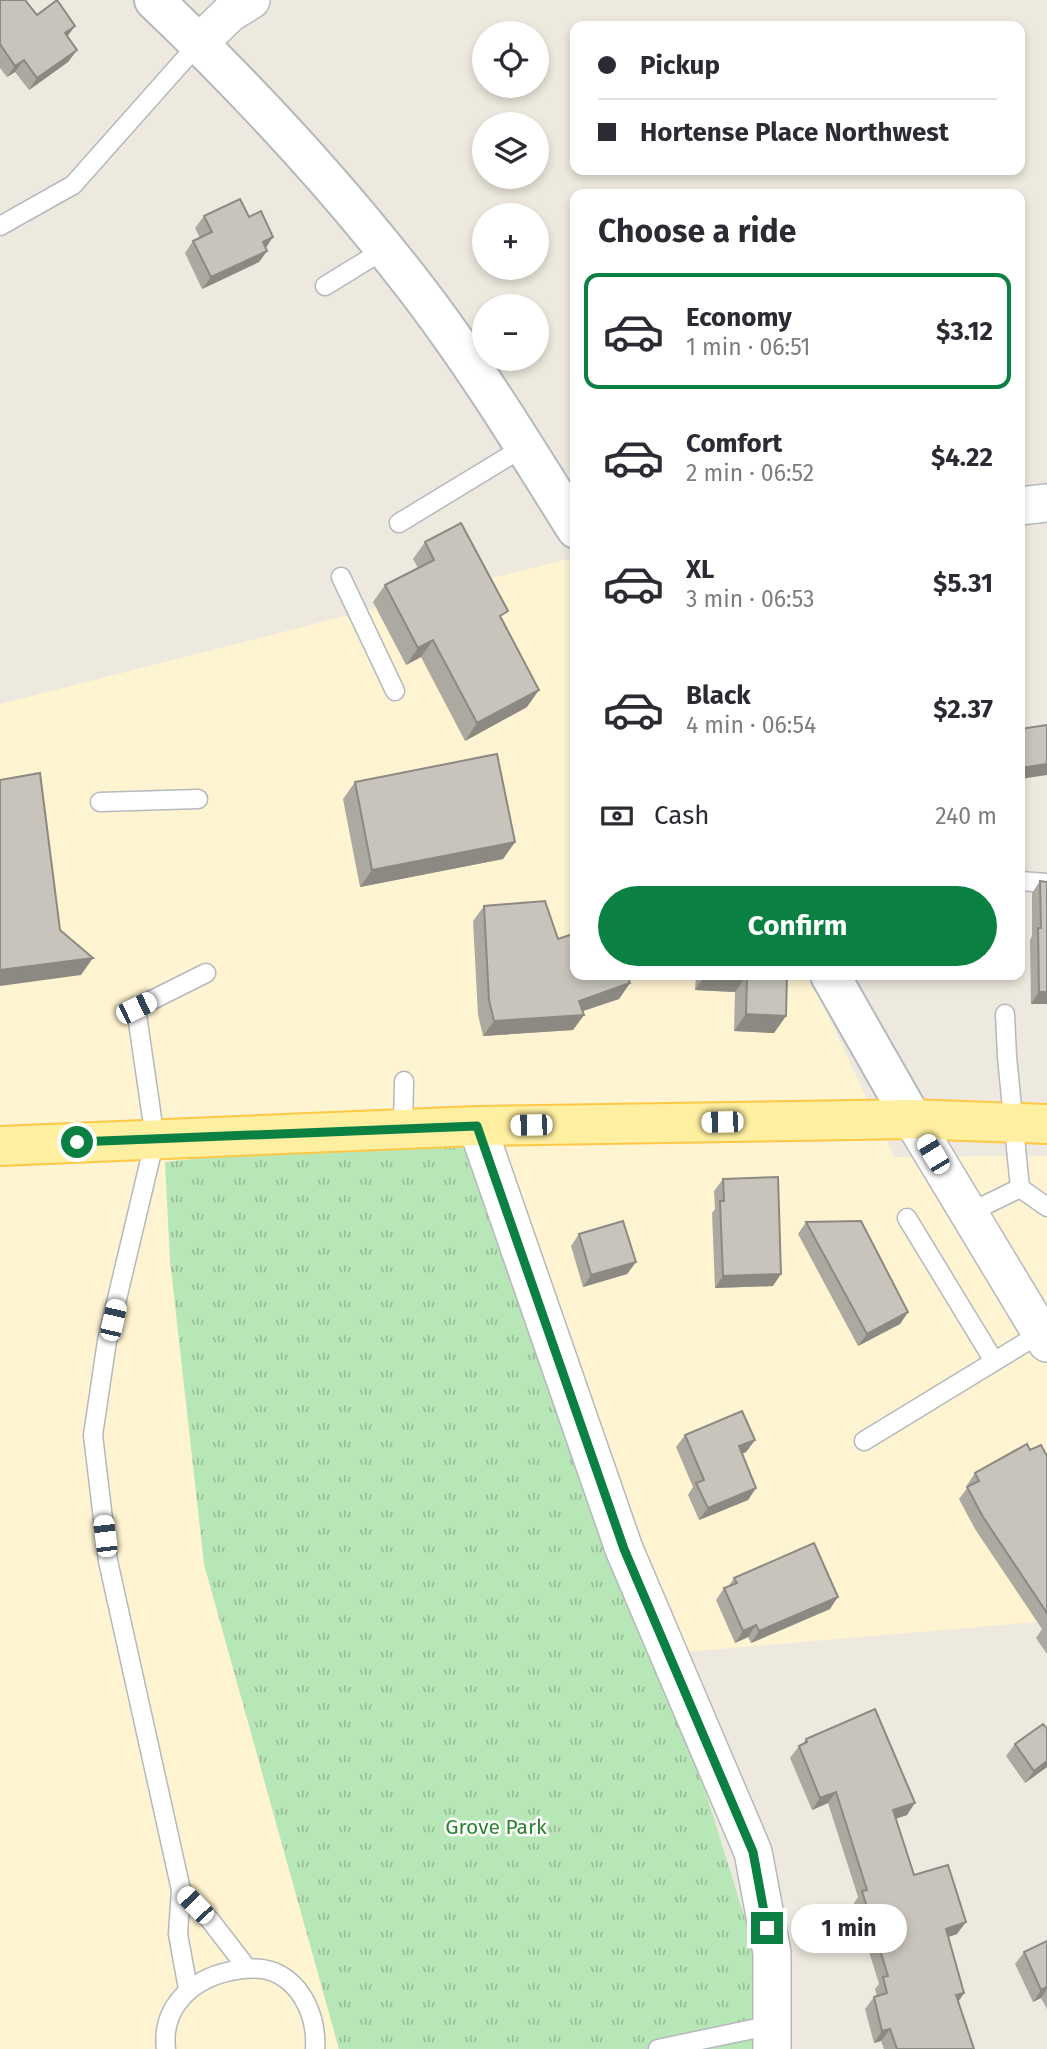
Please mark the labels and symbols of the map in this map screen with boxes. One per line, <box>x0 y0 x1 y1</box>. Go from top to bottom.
car <box>113 989 160 1027</box>
car <box>701 1111 744 1133</box>
car <box>510 1114 553 1136</box>
route start <box>61 1126 93 1158</box>
car <box>914 1131 953 1177</box>
car <box>99 1297 128 1343</box>
car <box>93 1514 118 1558</box>
park label: Grove Park <box>445 1814 547 1840</box>
car <box>173 1883 218 1927</box>
callout: 1 min <box>792 1904 907 1952</box>
route end <box>751 1912 783 1944</box>

